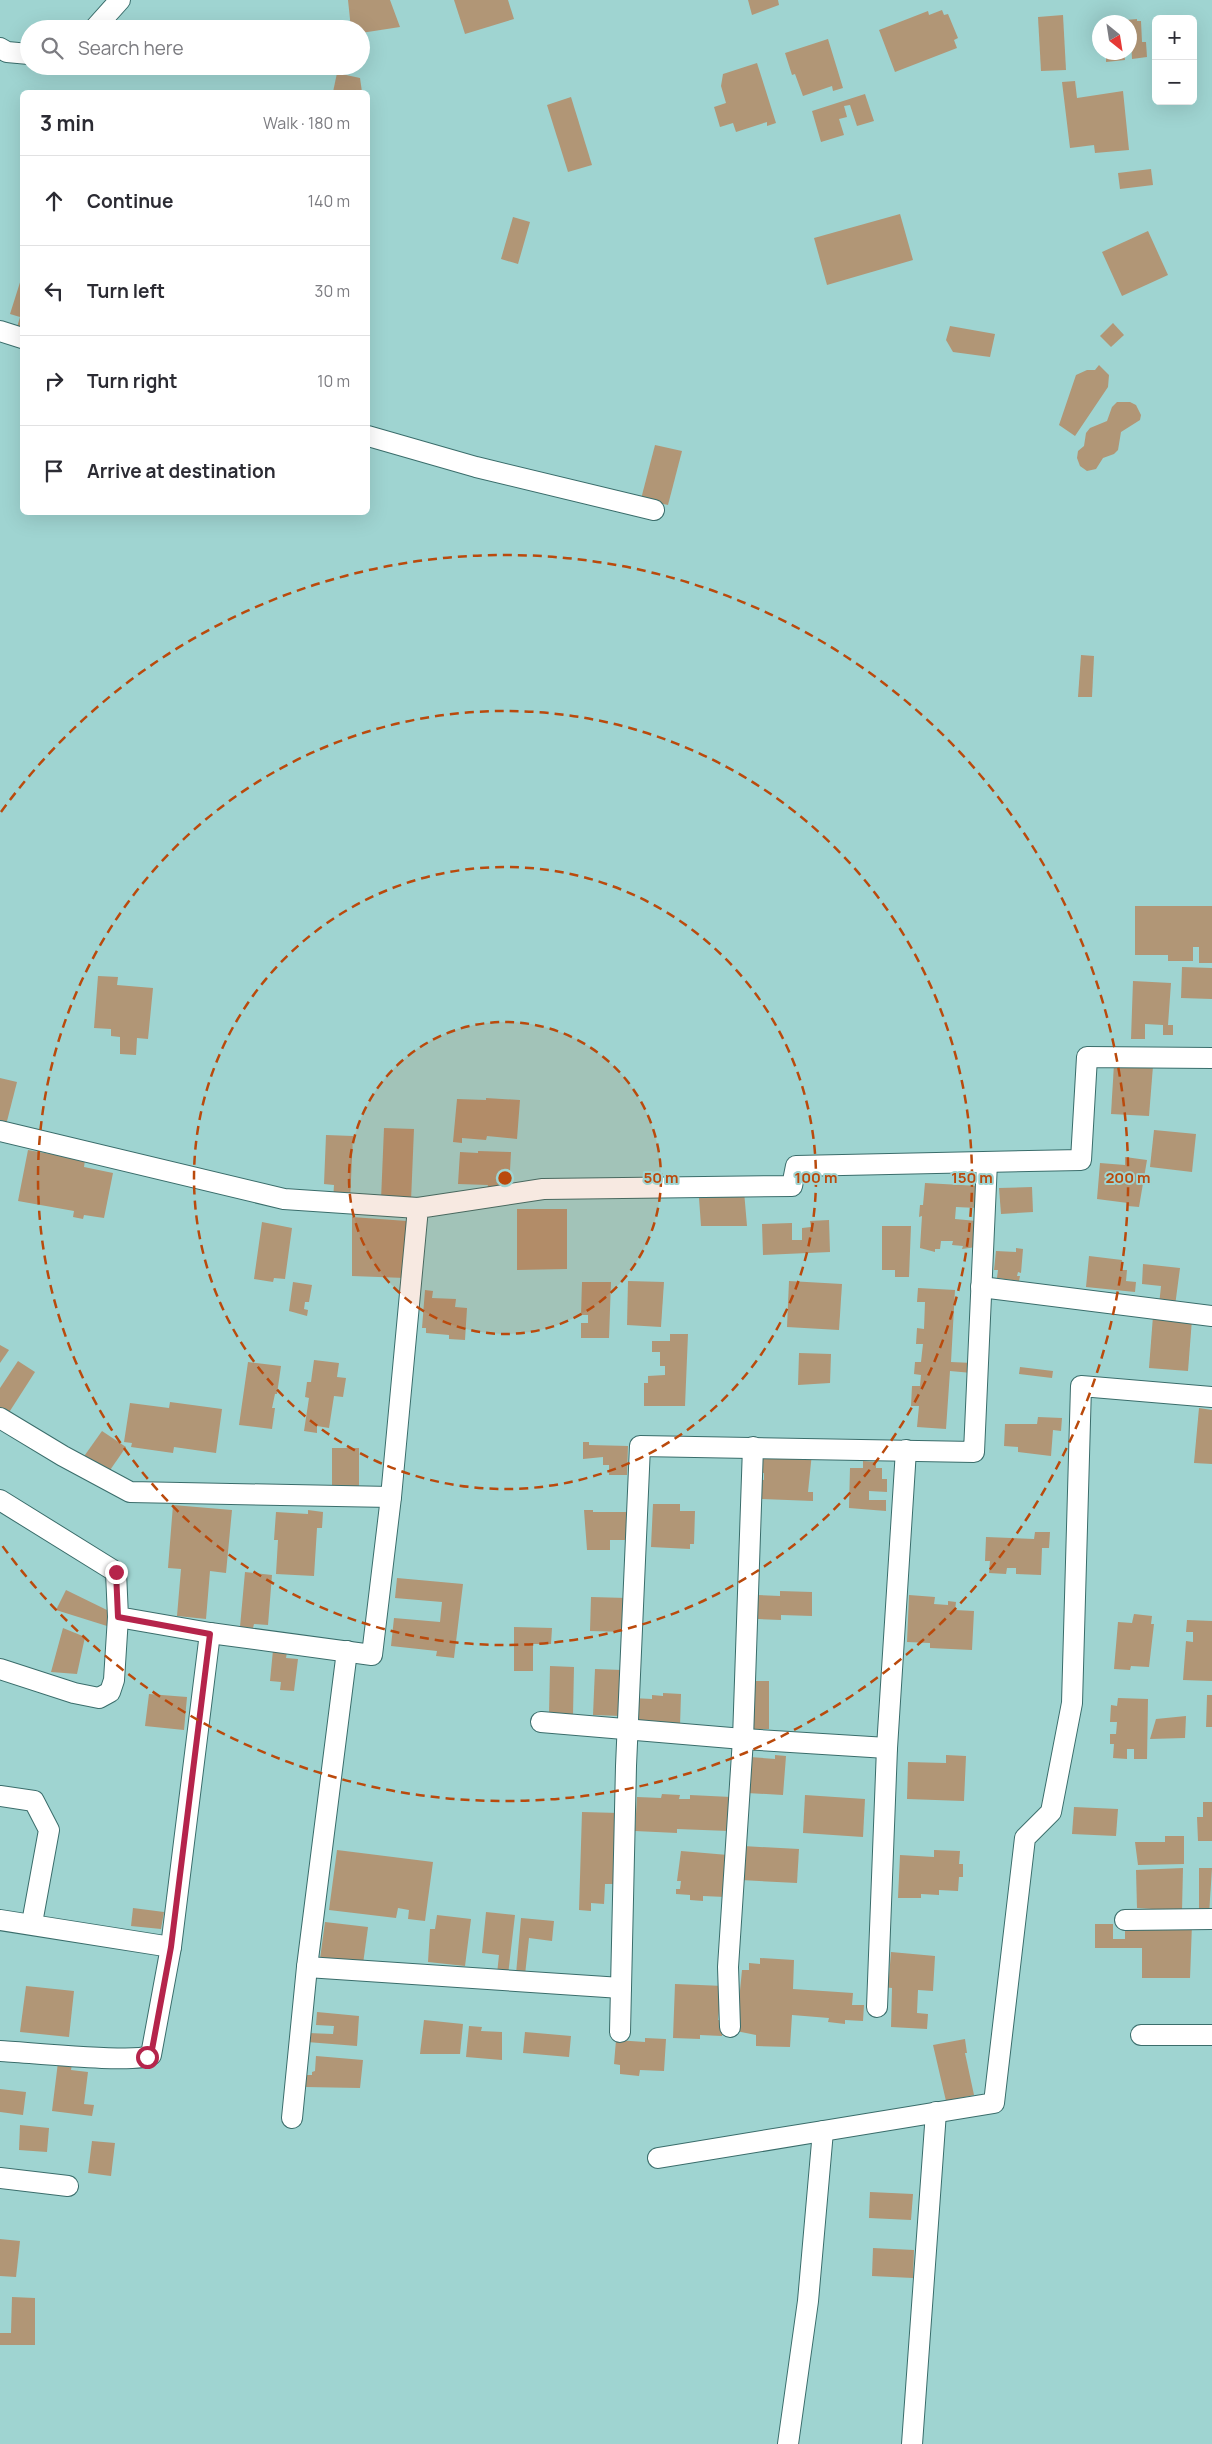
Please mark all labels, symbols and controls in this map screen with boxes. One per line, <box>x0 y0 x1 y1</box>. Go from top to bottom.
north arrow <box>1092 15 1137 60</box>
map controls <box>1152 15 1197 105</box>
button: + <box>1152 15 1197 60</box>
search box <box>20 20 370 75</box>
icon: search <box>38 34 66 62</box>
text: Search here <box>78 35 184 61</box>
button: − <box>1152 60 1197 105</box>
text: 3 min <box>40 109 94 137</box>
text: Walk · 180 m <box>263 112 350 134</box>
icon: ahead <box>40 187 68 215</box>
text: Continue <box>87 188 173 214</box>
text: 140 m <box>308 190 350 212</box>
icon: left <box>40 277 68 305</box>
text: Turn left <box>87 278 165 304</box>
text: 30 m <box>315 280 350 302</box>
icon: right <box>40 367 68 395</box>
text: Turn right <box>87 368 177 394</box>
text: 10 m <box>317 370 350 392</box>
icon: arrive <box>40 457 68 485</box>
text: Arrive at destination <box>87 458 276 484</box>
text: 50 m <box>643 1167 679 1188</box>
text: 100 m <box>795 1167 837 1188</box>
text: 150 m <box>951 1167 993 1188</box>
text: 200 m <box>1105 1167 1151 1188</box>
centre of rings <box>496 1169 514 1187</box>
route end <box>105 1561 128 1584</box>
route start <box>136 2046 159 2069</box>

